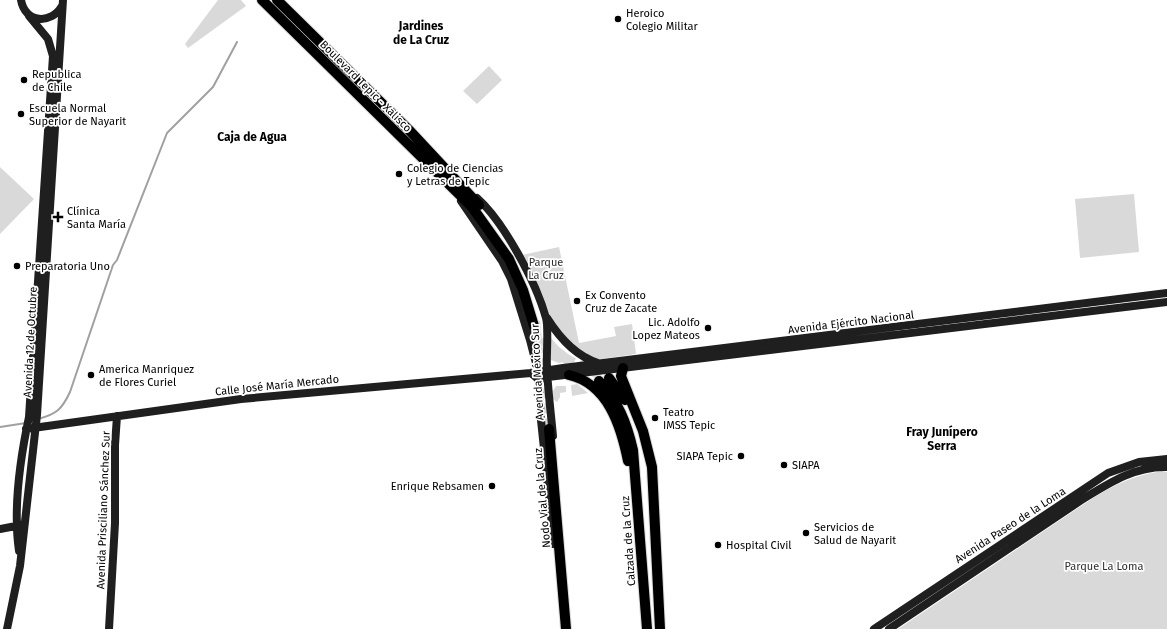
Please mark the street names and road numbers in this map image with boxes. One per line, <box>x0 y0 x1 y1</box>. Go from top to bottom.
street label: Boulevard Tepic - Xalisco <box>317 38 414 135</box>
street label: Avenida 12 de Octubre <box>21 286 40 398</box>
street label: Avenida Ejército Nacional <box>787 308 915 337</box>
street label: Avenida México Sur <box>528 323 547 421</box>
street label: Calle José María Mercado <box>214 373 340 398</box>
street label: Avenida Prisciliano Sánchez Sur <box>94 430 113 589</box>
street label: Nodo Vial de la Cruz <box>532 447 553 548</box>
street label: Avenida Paseo de la Loma <box>952 485 1068 566</box>
street label: Calzada de la Cruz <box>619 495 638 586</box>

